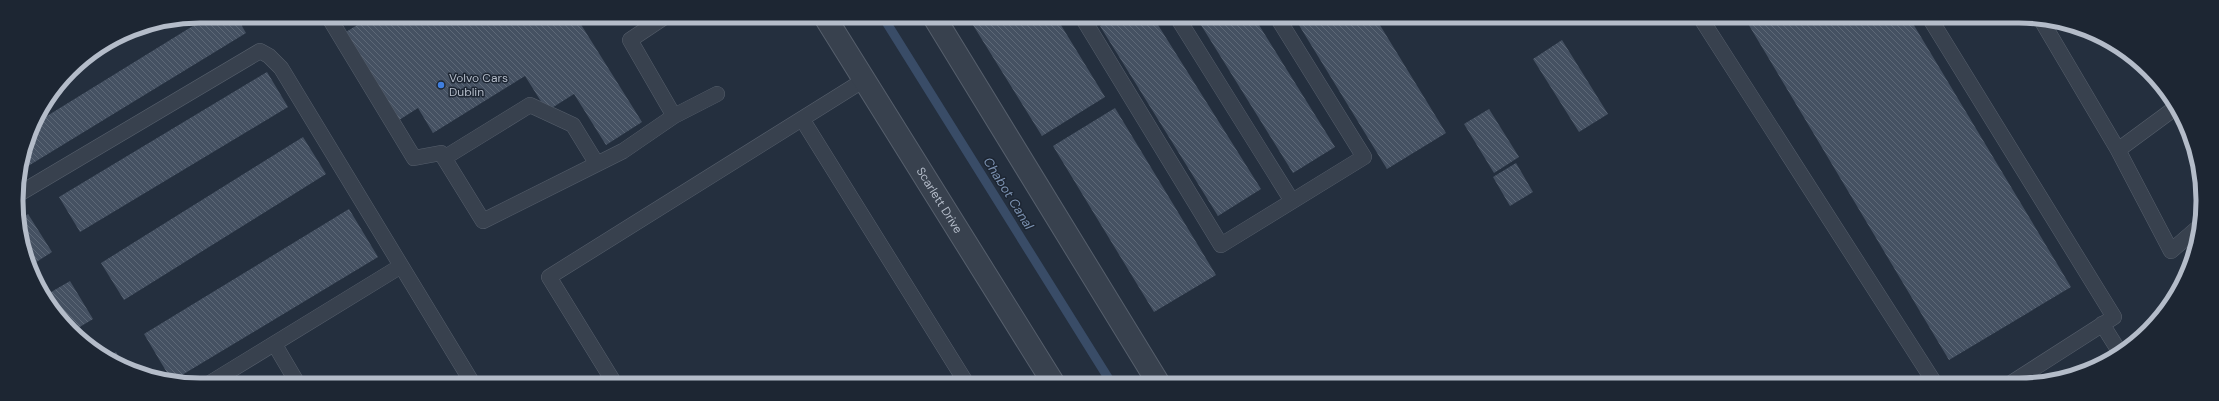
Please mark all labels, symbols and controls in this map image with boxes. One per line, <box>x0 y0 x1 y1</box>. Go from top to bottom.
place label: Volvo Cars Dublin <box>449 70 508 100</box>
marker: Volvo Cars Dublin <box>436 80 446 90</box>
water label: Chabot Canal <box>980 154 1038 234</box>
street label: Scarlett Drive <box>913 164 966 237</box>

